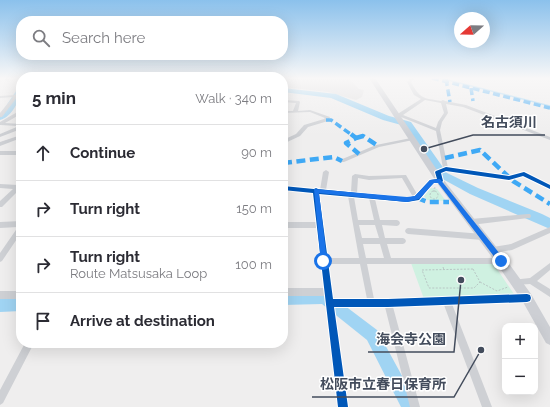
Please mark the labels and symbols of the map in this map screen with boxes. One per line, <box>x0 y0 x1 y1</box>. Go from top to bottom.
north arrow <box>454 12 490 48</box>
callout: 名古須川 <box>473 109 545 135</box>
text: 名古須川 <box>481 114 537 130</box>
route start <box>314 252 332 270</box>
route end <box>492 252 510 270</box>
callout: 海会寺公園 <box>368 326 454 352</box>
text: 海会寺公園 <box>376 331 446 347</box>
callout: 松阪市立春日保育所 <box>312 371 454 397</box>
text: 松阪市立春日保育所 <box>320 376 446 392</box>

